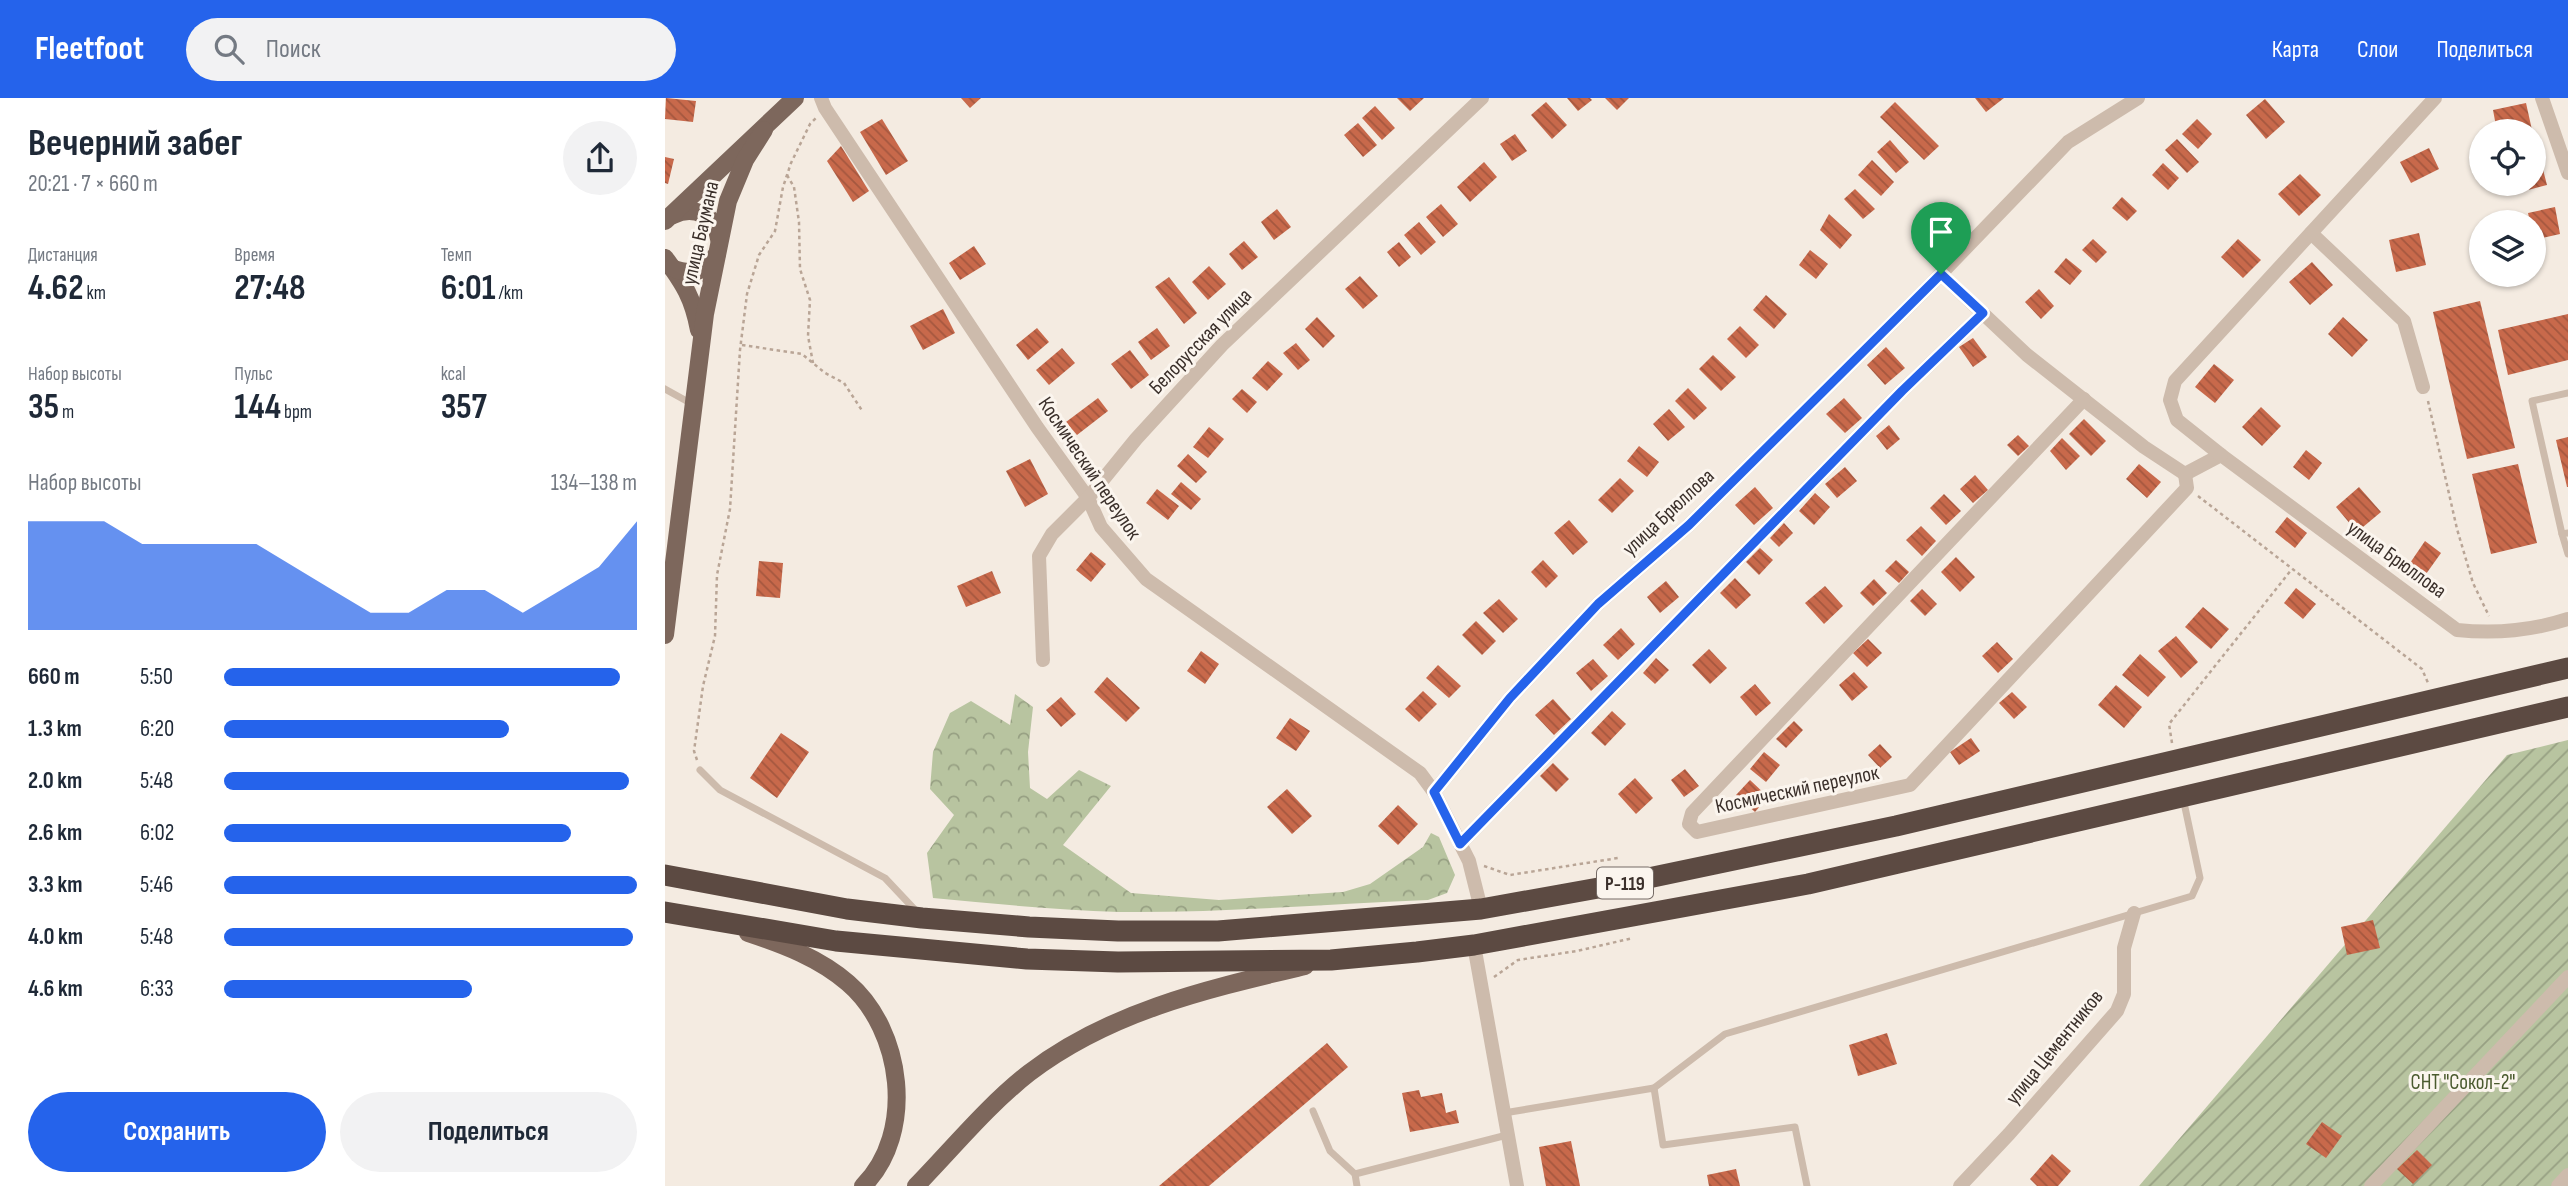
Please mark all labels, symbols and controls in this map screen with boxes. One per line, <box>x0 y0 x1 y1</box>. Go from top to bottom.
search box <box>186 18 676 81</box>
text: Fleetfoot <box>35 29 144 69</box>
icon: search <box>210 30 248 68</box>
text: Поиск <box>266 34 321 65</box>
text: Карта <box>2272 35 2319 64</box>
text: Слои <box>2357 35 2398 64</box>
text: Поделиться <box>2436 35 2533 64</box>
map controls <box>2469 119 2546 287</box>
button: locate <box>2469 119 2546 196</box>
text: Вечерний забег <box>28 121 242 166</box>
button: share <box>563 121 637 195</box>
text: 20:21 · 7 × 660 m <box>28 170 158 198</box>
street label: улица Баумана <box>676 179 725 287</box>
pin <box>1911 202 1971 274</box>
button: layers <box>2469 210 2546 287</box>
icon: arrive <box>1922 213 1960 251</box>
text: Дистанция <box>28 244 98 267</box>
text: Время <box>234 244 275 267</box>
text: Темп <box>441 244 472 267</box>
text: 4.62 <box>28 267 84 310</box>
text: 27:48 <box>234 267 305 310</box>
text: 6:01 <box>441 267 495 310</box>
text: km <box>84 282 106 305</box>
text: /km <box>495 282 523 305</box>
street label: Белорусская улица <box>1144 283 1257 399</box>
text: Набор высоты <box>28 363 122 386</box>
text: Пульс <box>234 363 273 386</box>
text: kcal <box>441 363 466 386</box>
text: 35 <box>28 386 59 429</box>
text: 144 <box>234 386 281 429</box>
text: 357 <box>441 386 487 429</box>
street label: Космический переулок <box>1033 392 1146 544</box>
text: m <box>59 401 74 424</box>
text: bpm <box>281 401 312 424</box>
street label: улица Брюллова <box>1617 464 1719 561</box>
text: Набор высоты <box>28 469 141 497</box>
text: 134–138 m <box>551 469 637 497</box>
street label: улица Брюллова <box>2342 515 2451 604</box>
text: 660 m <box>28 663 79 691</box>
text: 5:50 <box>140 663 173 691</box>
text: 1.3 km <box>28 715 82 743</box>
text: 6:20 <box>140 715 174 743</box>
street label: Космический переулок <box>1713 760 1881 819</box>
text: 2.0 km <box>28 767 82 795</box>
text: 5:48 <box>140 767 173 795</box>
text: 2.6 km <box>28 819 82 847</box>
text: 6:02 <box>140 819 174 847</box>
road number: Р-119 <box>1597 868 1653 898</box>
text: 3.3 km <box>28 871 82 899</box>
text: 5:46 <box>140 871 173 899</box>
text: 4.0 km <box>28 923 83 951</box>
text: 5:48 <box>140 923 173 951</box>
text: 4.6 km <box>28 975 83 1003</box>
text: 6:33 <box>140 975 174 1003</box>
street label: улица Цементников <box>2000 985 2108 1110</box>
park label: СНТ "Сокол-2" <box>2411 1070 2515 1095</box>
button: Сохранить <box>28 1092 326 1172</box>
button: Поделиться <box>340 1092 637 1172</box>

